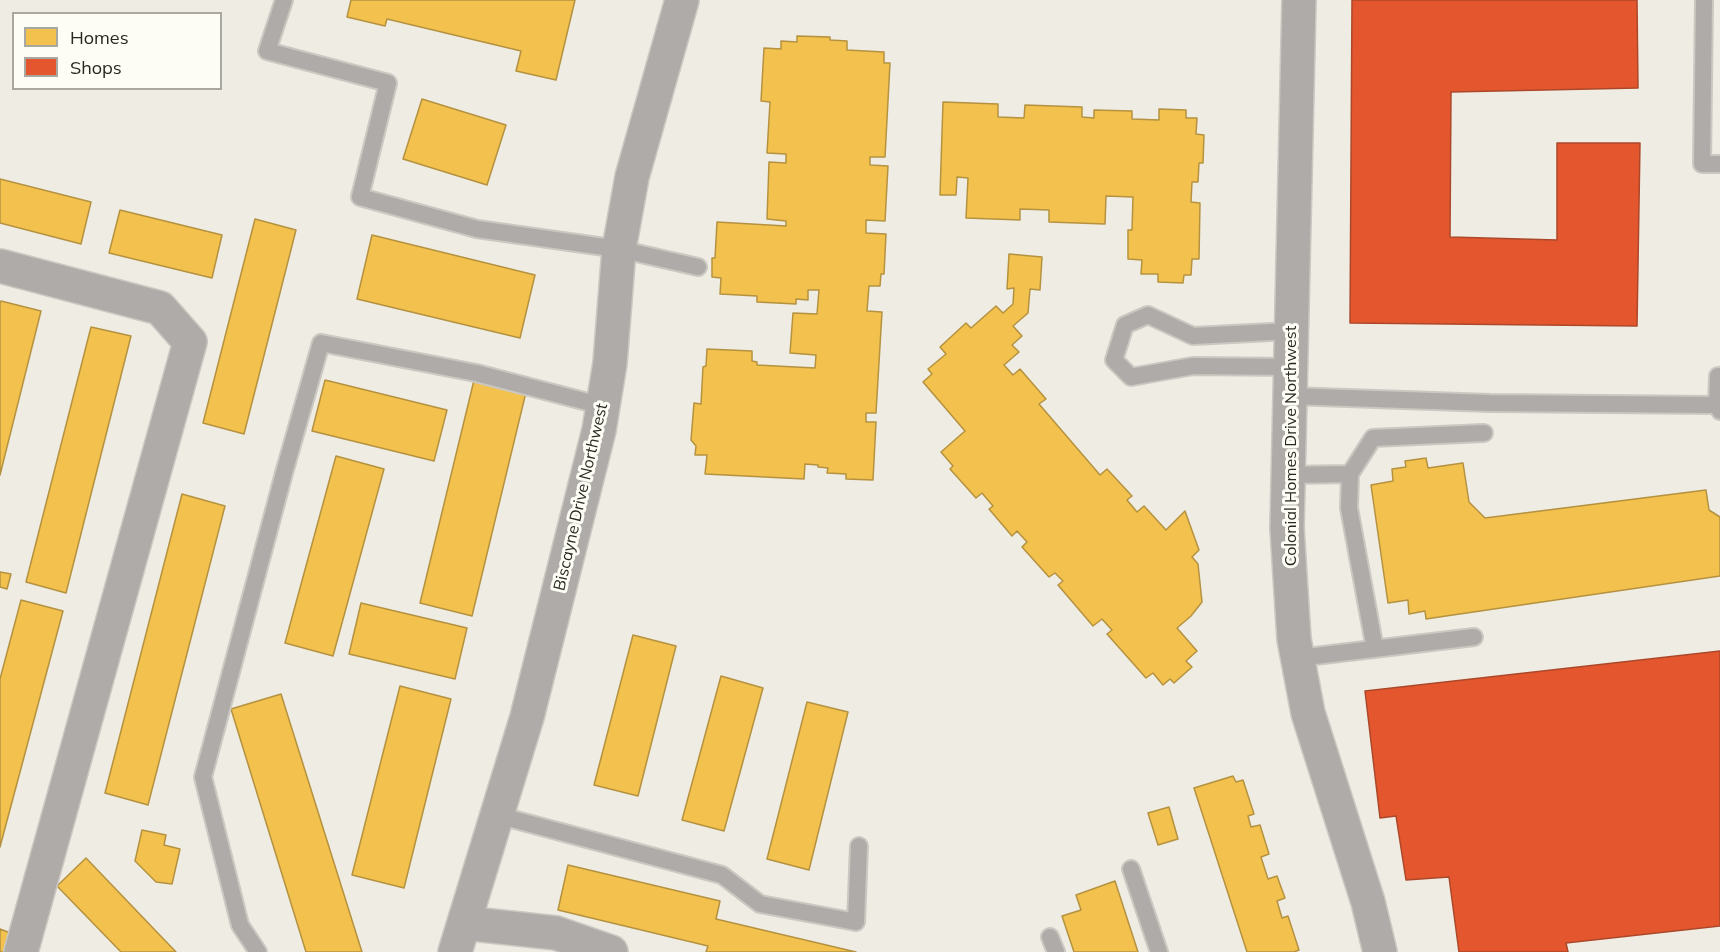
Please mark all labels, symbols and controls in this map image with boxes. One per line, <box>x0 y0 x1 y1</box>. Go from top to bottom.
legend <box>12 12 222 90</box>
text: Homes <box>70 26 129 49</box>
text: Shops <box>70 56 122 79</box>
street label: Colonial Homes Drive Northwest <box>1281 326 1301 566</box>
street label: Biscayne Drive Northwest <box>550 401 612 593</box>

